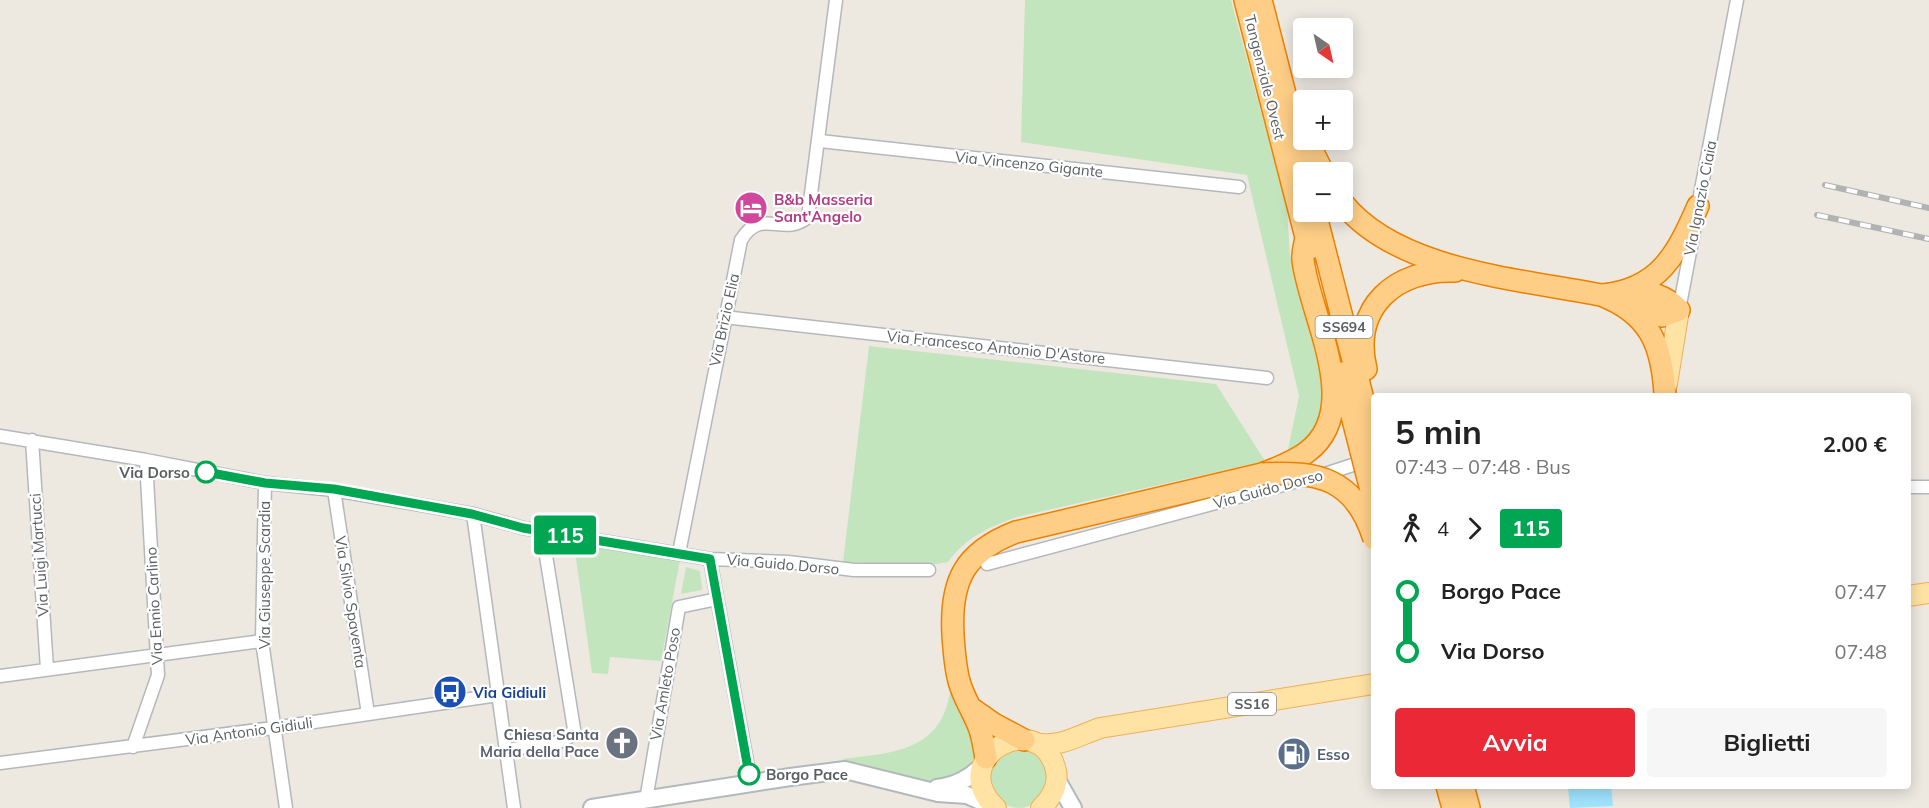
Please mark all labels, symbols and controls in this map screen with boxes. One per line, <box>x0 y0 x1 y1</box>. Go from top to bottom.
street label: Tangenziale Ovest <box>1240 13 1290 141</box>
north arrow <box>1293 18 1353 78</box>
map controls <box>1293 18 1353 222</box>
button: + <box>1293 90 1353 150</box>
street label: Via Ignazio Ciaia <box>1680 139 1720 257</box>
street label: Via Vincenzo Gigante <box>954 147 1104 181</box>
button: − <box>1293 162 1353 222</box>
hotel icon: B&b Masseria Sant'Angelo <box>733 190 769 226</box>
place label: B&b Masseria Sant'Angelo <box>774 190 873 226</box>
street label: Via Brizio Elia <box>705 272 743 368</box>
road number: SS694 <box>1316 316 1372 338</box>
street label: Via Francesco Antonio D'Astore <box>886 326 1106 368</box>
text: 5 min <box>1395 411 1482 452</box>
text: 2.00 € <box>1823 430 1887 458</box>
text: 07:43 – 07:48 · Bus <box>1395 454 1571 479</box>
marker: Via Dorso <box>195 461 217 483</box>
place label: Via Dorso <box>118 463 190 482</box>
street label: Via Guido Dorso <box>1211 465 1325 513</box>
street label: Via Luigi Martucci <box>25 493 53 617</box>
street label: Via Giuseppe Scardia <box>255 501 274 649</box>
icon: walk <box>1395 512 1428 545</box>
icon: forward <box>1458 512 1491 545</box>
text: 115 <box>1512 515 1550 541</box>
line badge: 115 <box>530 516 600 554</box>
text: 4 <box>1437 516 1449 541</box>
text: 115 <box>546 522 584 548</box>
street label: Via Silvio Spaventa <box>331 534 371 670</box>
street label: Via Ennio Carlino <box>141 546 167 666</box>
street label: Via Guido Dorso <box>726 550 840 578</box>
text: Borgo Pace <box>1441 577 1561 605</box>
text: 07:47 <box>1834 579 1887 604</box>
street label: Via Amleto Poso <box>646 626 684 742</box>
text: Via Dorso <box>1441 637 1545 665</box>
text: 07:48 <box>1834 639 1887 664</box>
bus stop icon: Via Gidiuli <box>432 674 468 710</box>
place label: Via Gidiuli <box>472 683 546 702</box>
road number: SS16 <box>1228 693 1276 715</box>
button: Avvia <box>1395 708 1635 777</box>
button: Biglietti <box>1647 708 1887 777</box>
street label: Via Antonio Gidiuli <box>184 713 314 749</box>
place label: Chiesa Santa Maria della Pace <box>480 725 599 761</box>
church icon: Chiesa Santa Maria della Pace <box>604 725 640 761</box>
fuel station icon: Esso <box>1276 736 1312 772</box>
place label: Esso <box>1317 745 1350 764</box>
marker: Borgo Pace <box>738 763 760 785</box>
place label: Borgo Pace <box>766 765 848 784</box>

